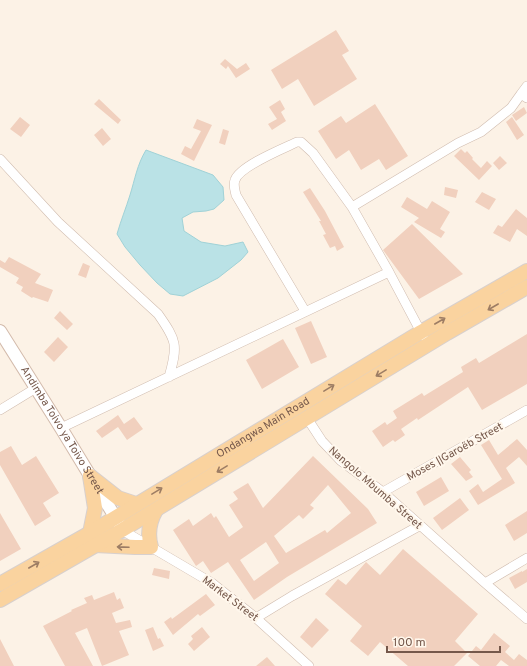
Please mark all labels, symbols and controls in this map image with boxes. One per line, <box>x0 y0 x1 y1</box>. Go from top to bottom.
one-way arrow <box>487 303 499 311</box>
one-way arrow <box>434 317 446 325</box>
street label: Andimba Toivo ya Toivo Street <box>17 364 107 497</box>
one-way arrow <box>376 369 387 377</box>
one-way arrow <box>323 384 335 392</box>
street label: Ondangwa Main Road <box>214 394 312 462</box>
street label: Moses ǁGaroëb Street <box>404 420 506 484</box>
street label: Nangolo Mbumba Street <box>325 444 425 532</box>
one-way arrow <box>216 466 228 474</box>
one-way arrow <box>151 487 163 495</box>
one-way arrow <box>117 543 130 551</box>
one-way arrow <box>28 560 40 568</box>
street label: Market Street <box>199 573 261 625</box>
scale bar <box>387 628 500 654</box>
text: 100 m <box>393 635 426 651</box>

